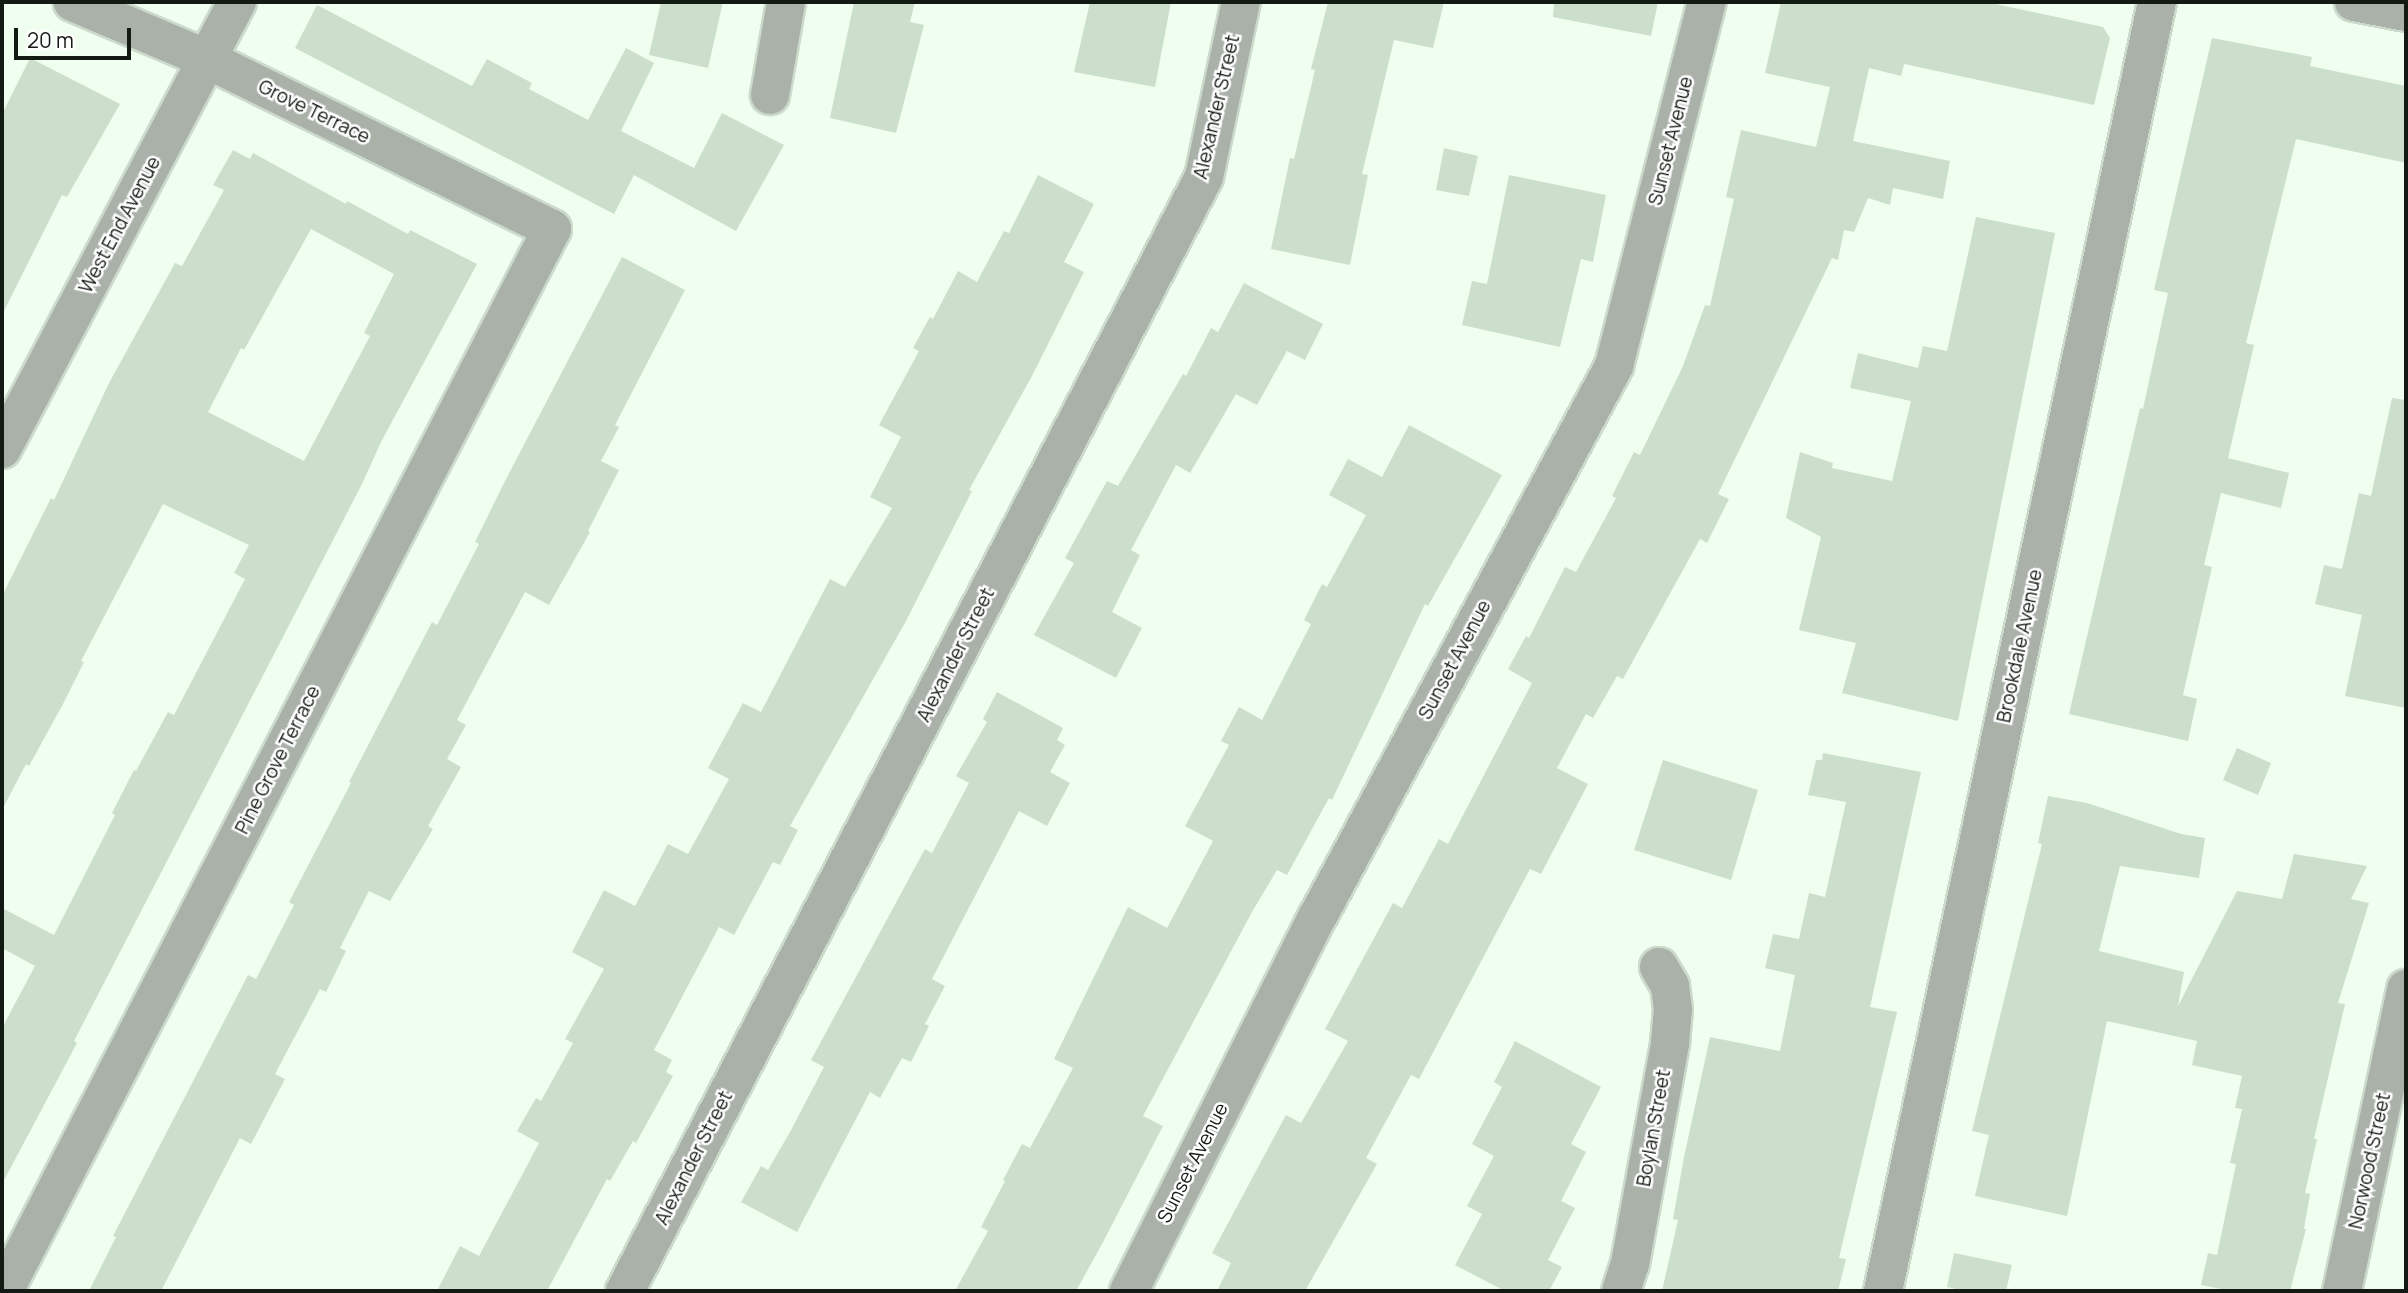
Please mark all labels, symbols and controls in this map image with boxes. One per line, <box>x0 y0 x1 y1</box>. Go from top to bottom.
scale bar <box>18 14 135 58</box>
text: 20 m <box>27 26 74 54</box>
street label: Alexander Street <box>1189 33 1245 181</box>
street label: Sunset Avenue <box>1644 74 1698 208</box>
street label: Grove Terrace <box>255 75 373 149</box>
street label: West End Avenue <box>74 153 166 297</box>
street label: Brookdale Avenue <box>1993 567 2047 725</box>
street label: Alexander Street <box>912 584 1000 726</box>
street label: Sunset Avenue <box>1414 596 1496 724</box>
street label: Pine Grove Terrace <box>231 682 325 838</box>
street label: Boylan Street <box>1632 1068 1676 1188</box>
street label: Alexander Street <box>650 1087 738 1229</box>
street label: Norwood Street <box>2344 1091 2396 1231</box>
street label: Sunset Avenue <box>1153 1099 1233 1227</box>

